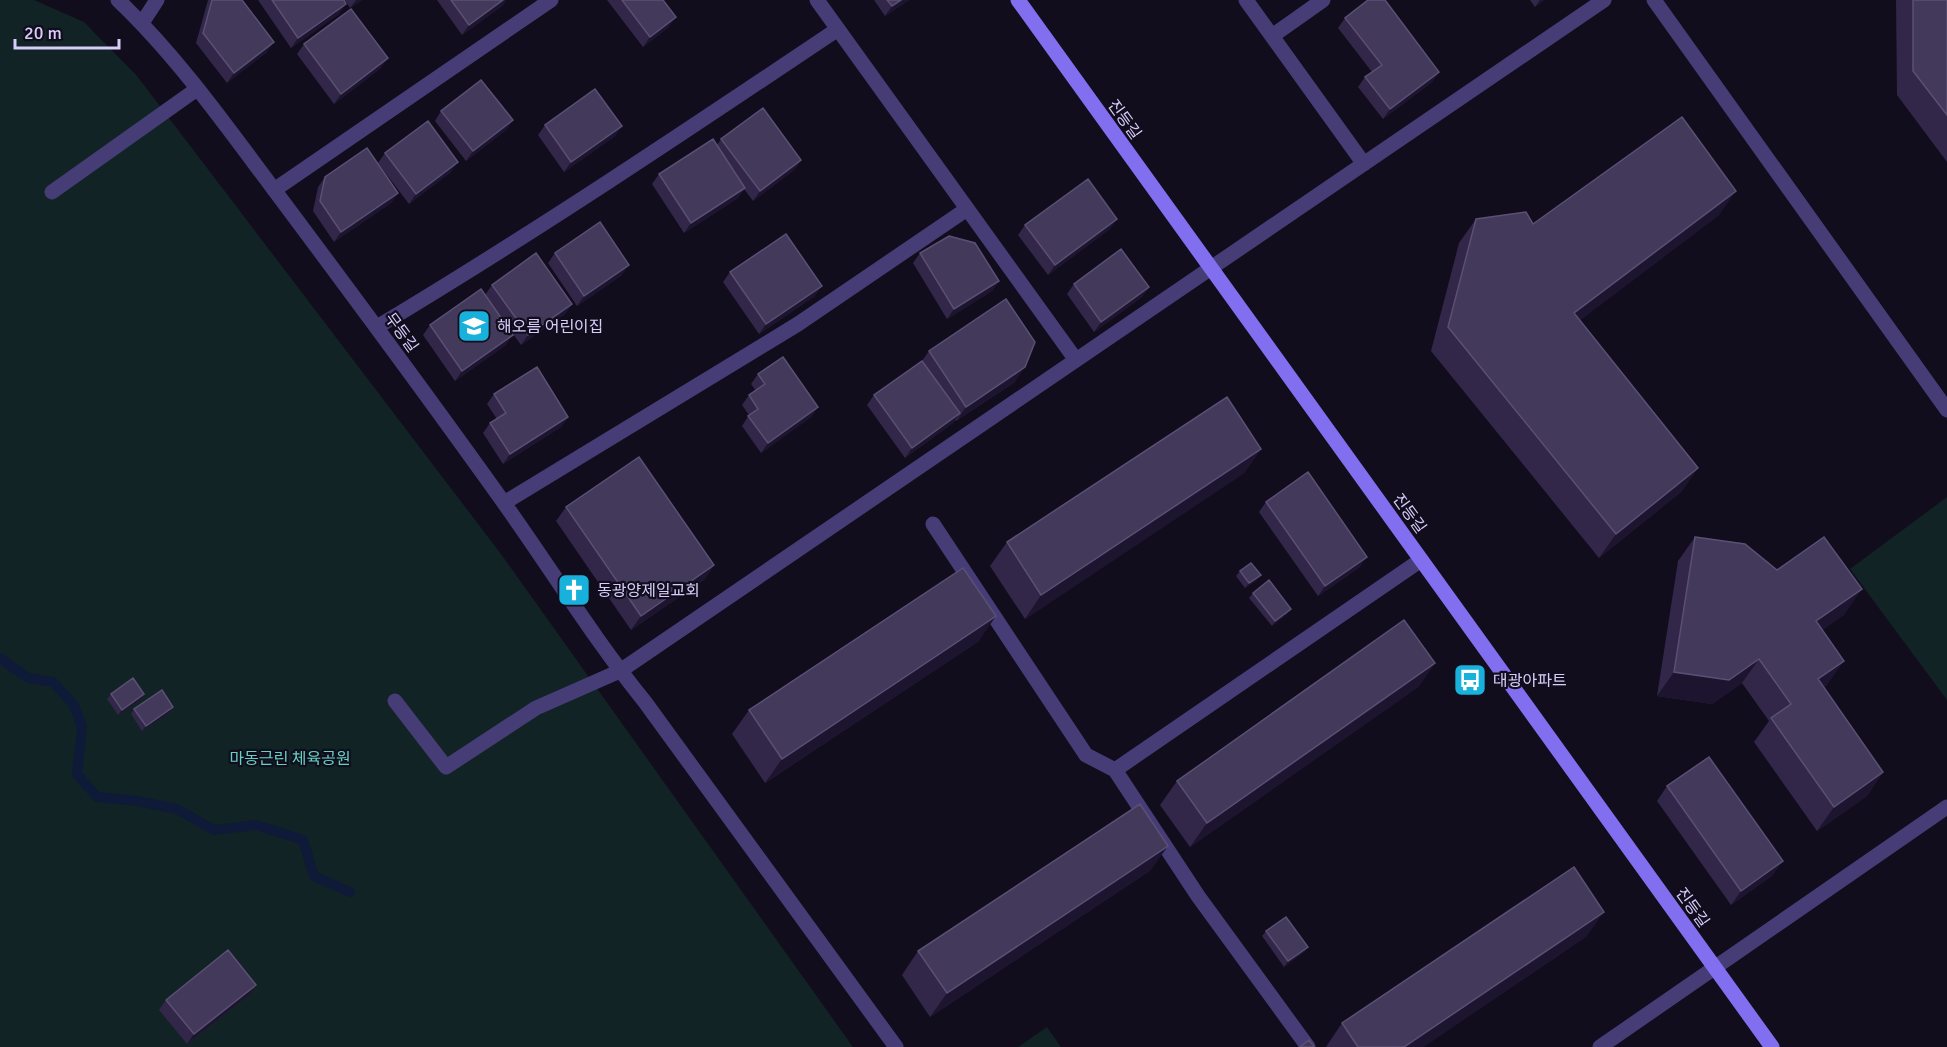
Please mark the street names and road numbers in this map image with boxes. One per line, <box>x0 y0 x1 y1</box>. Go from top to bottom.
street label: 진등길 <box>1103 96 1145 143</box>
street label: 무등길 <box>380 309 422 356</box>
street label: 진등길 <box>1388 490 1430 537</box>
street label: 진등길 <box>1671 884 1713 931</box>

